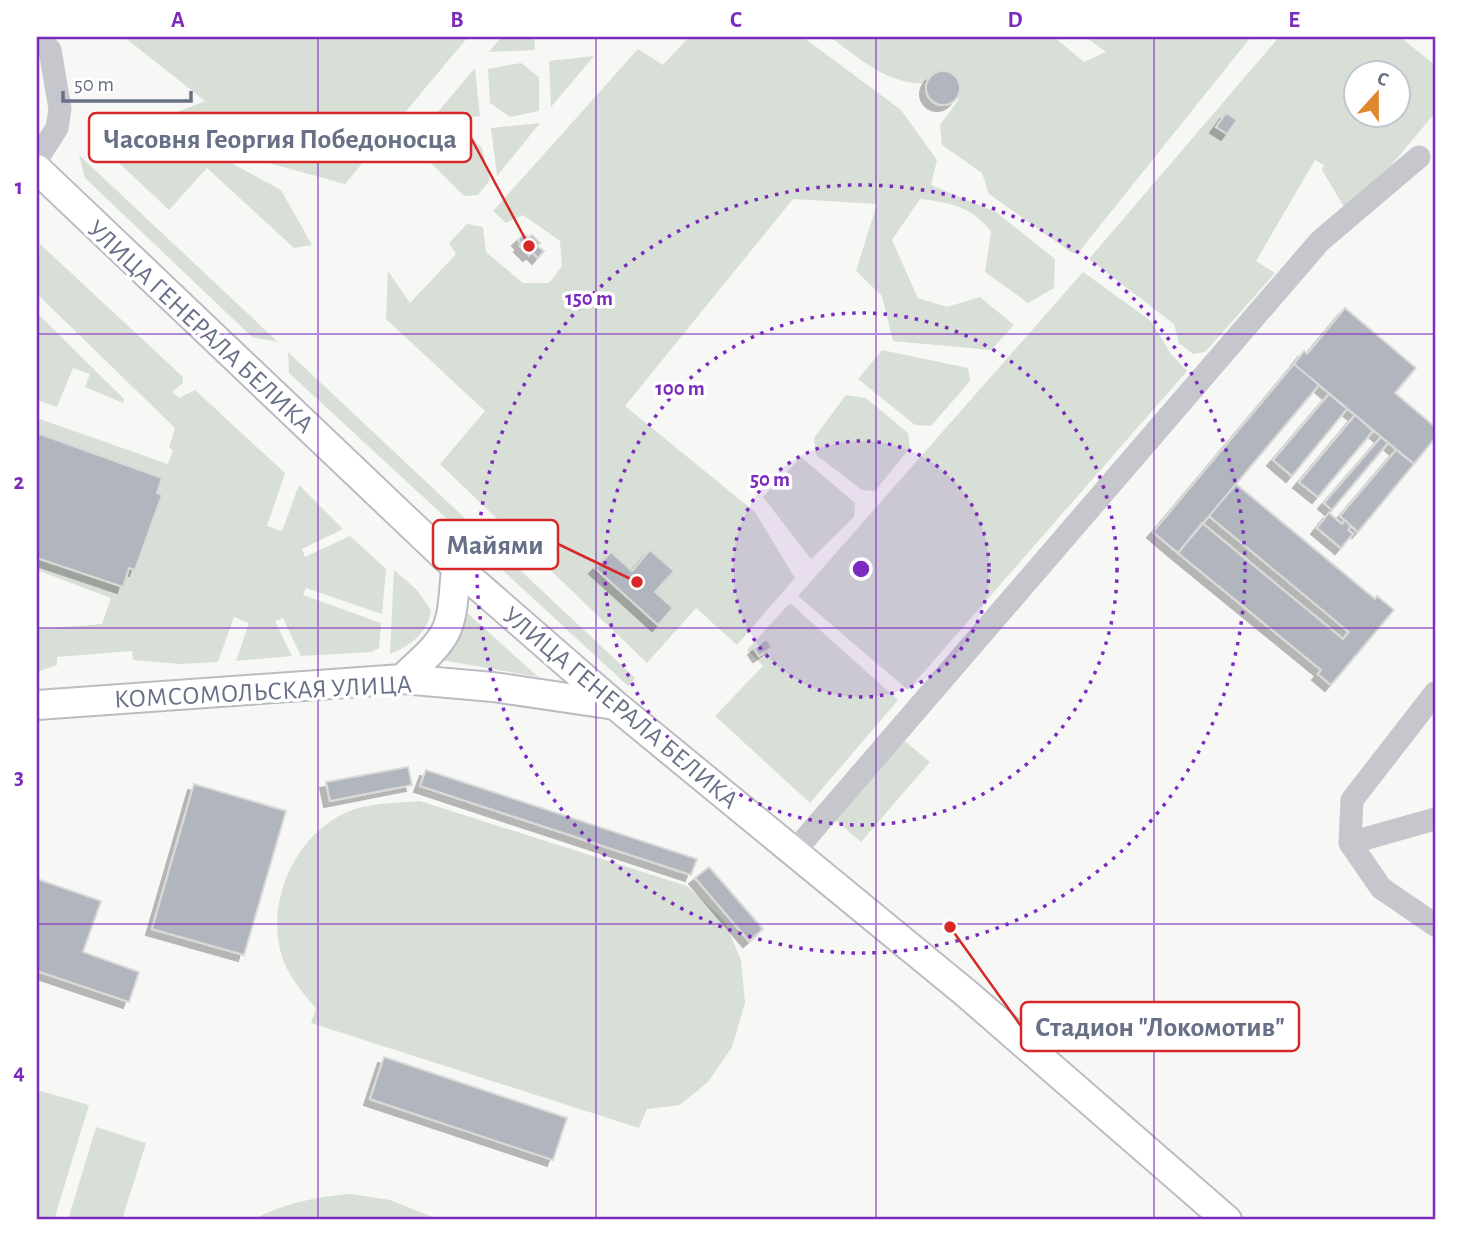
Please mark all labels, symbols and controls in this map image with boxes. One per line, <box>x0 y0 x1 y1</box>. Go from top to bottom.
text: A <box>171 9 185 32</box>
text: B <box>450 9 464 32</box>
text: C <box>730 9 742 32</box>
text: D <box>1007 9 1023 32</box>
text: E <box>1288 9 1300 32</box>
scale bar <box>63 60 191 104</box>
north arrow <box>1342 60 1412 130</box>
text: С <box>1374 69 1391 90</box>
text: 50 m <box>74 74 114 95</box>
callout: Часовня Георгия Победоносца <box>89 113 471 162</box>
text: Часовня Георгия Победоносца <box>103 126 457 154</box>
text: 1 <box>15 176 23 199</box>
street label: УЛИЦА ГЕНЕРАЛА БЕЛИКА <box>82 215 318 438</box>
text: 150 m <box>565 288 613 309</box>
text: 100 m <box>655 378 705 399</box>
text: 50 m <box>750 469 790 490</box>
text: 2 <box>14 471 25 494</box>
callout: Майями <box>433 520 558 569</box>
text: Майями <box>446 532 544 560</box>
centre of rings <box>849 557 873 581</box>
street label: УЛИЦА ГЕНЕРАЛА БЕЛИКА <box>498 602 743 814</box>
street label: КОМСОМОЛЬСКАЯ УЛИЦА <box>113 671 413 713</box>
text: 3 <box>14 766 24 789</box>
callout: Стадион "Локомотив" <box>1021 1002 1299 1051</box>
text: Стадион "Локомотив" <box>1035 1014 1285 1042</box>
text: 4 <box>13 1061 25 1084</box>

